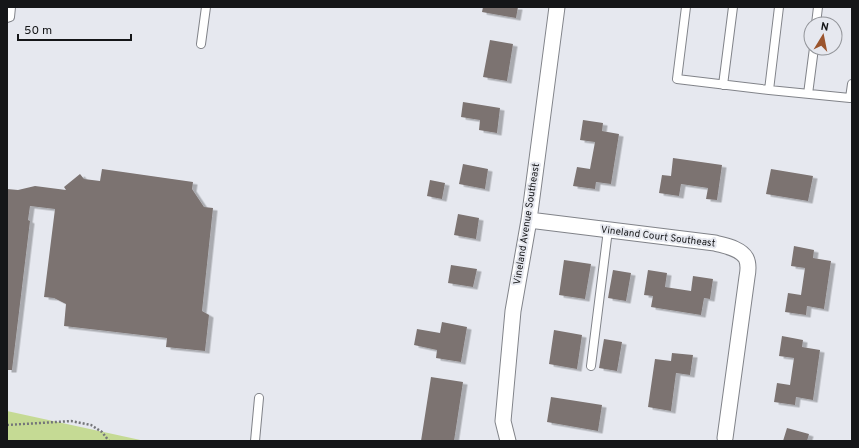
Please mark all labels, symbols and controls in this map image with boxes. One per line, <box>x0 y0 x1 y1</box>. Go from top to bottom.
scale bar <box>18 16 131 42</box>
north arrow <box>803 16 843 56</box>
text: N <box>819 20 830 35</box>
text: 50 m <box>24 23 52 39</box>
street label: Vineland Avenue Southeast <box>511 162 543 286</box>
street label: Vineland Court Southeast <box>600 224 716 251</box>

